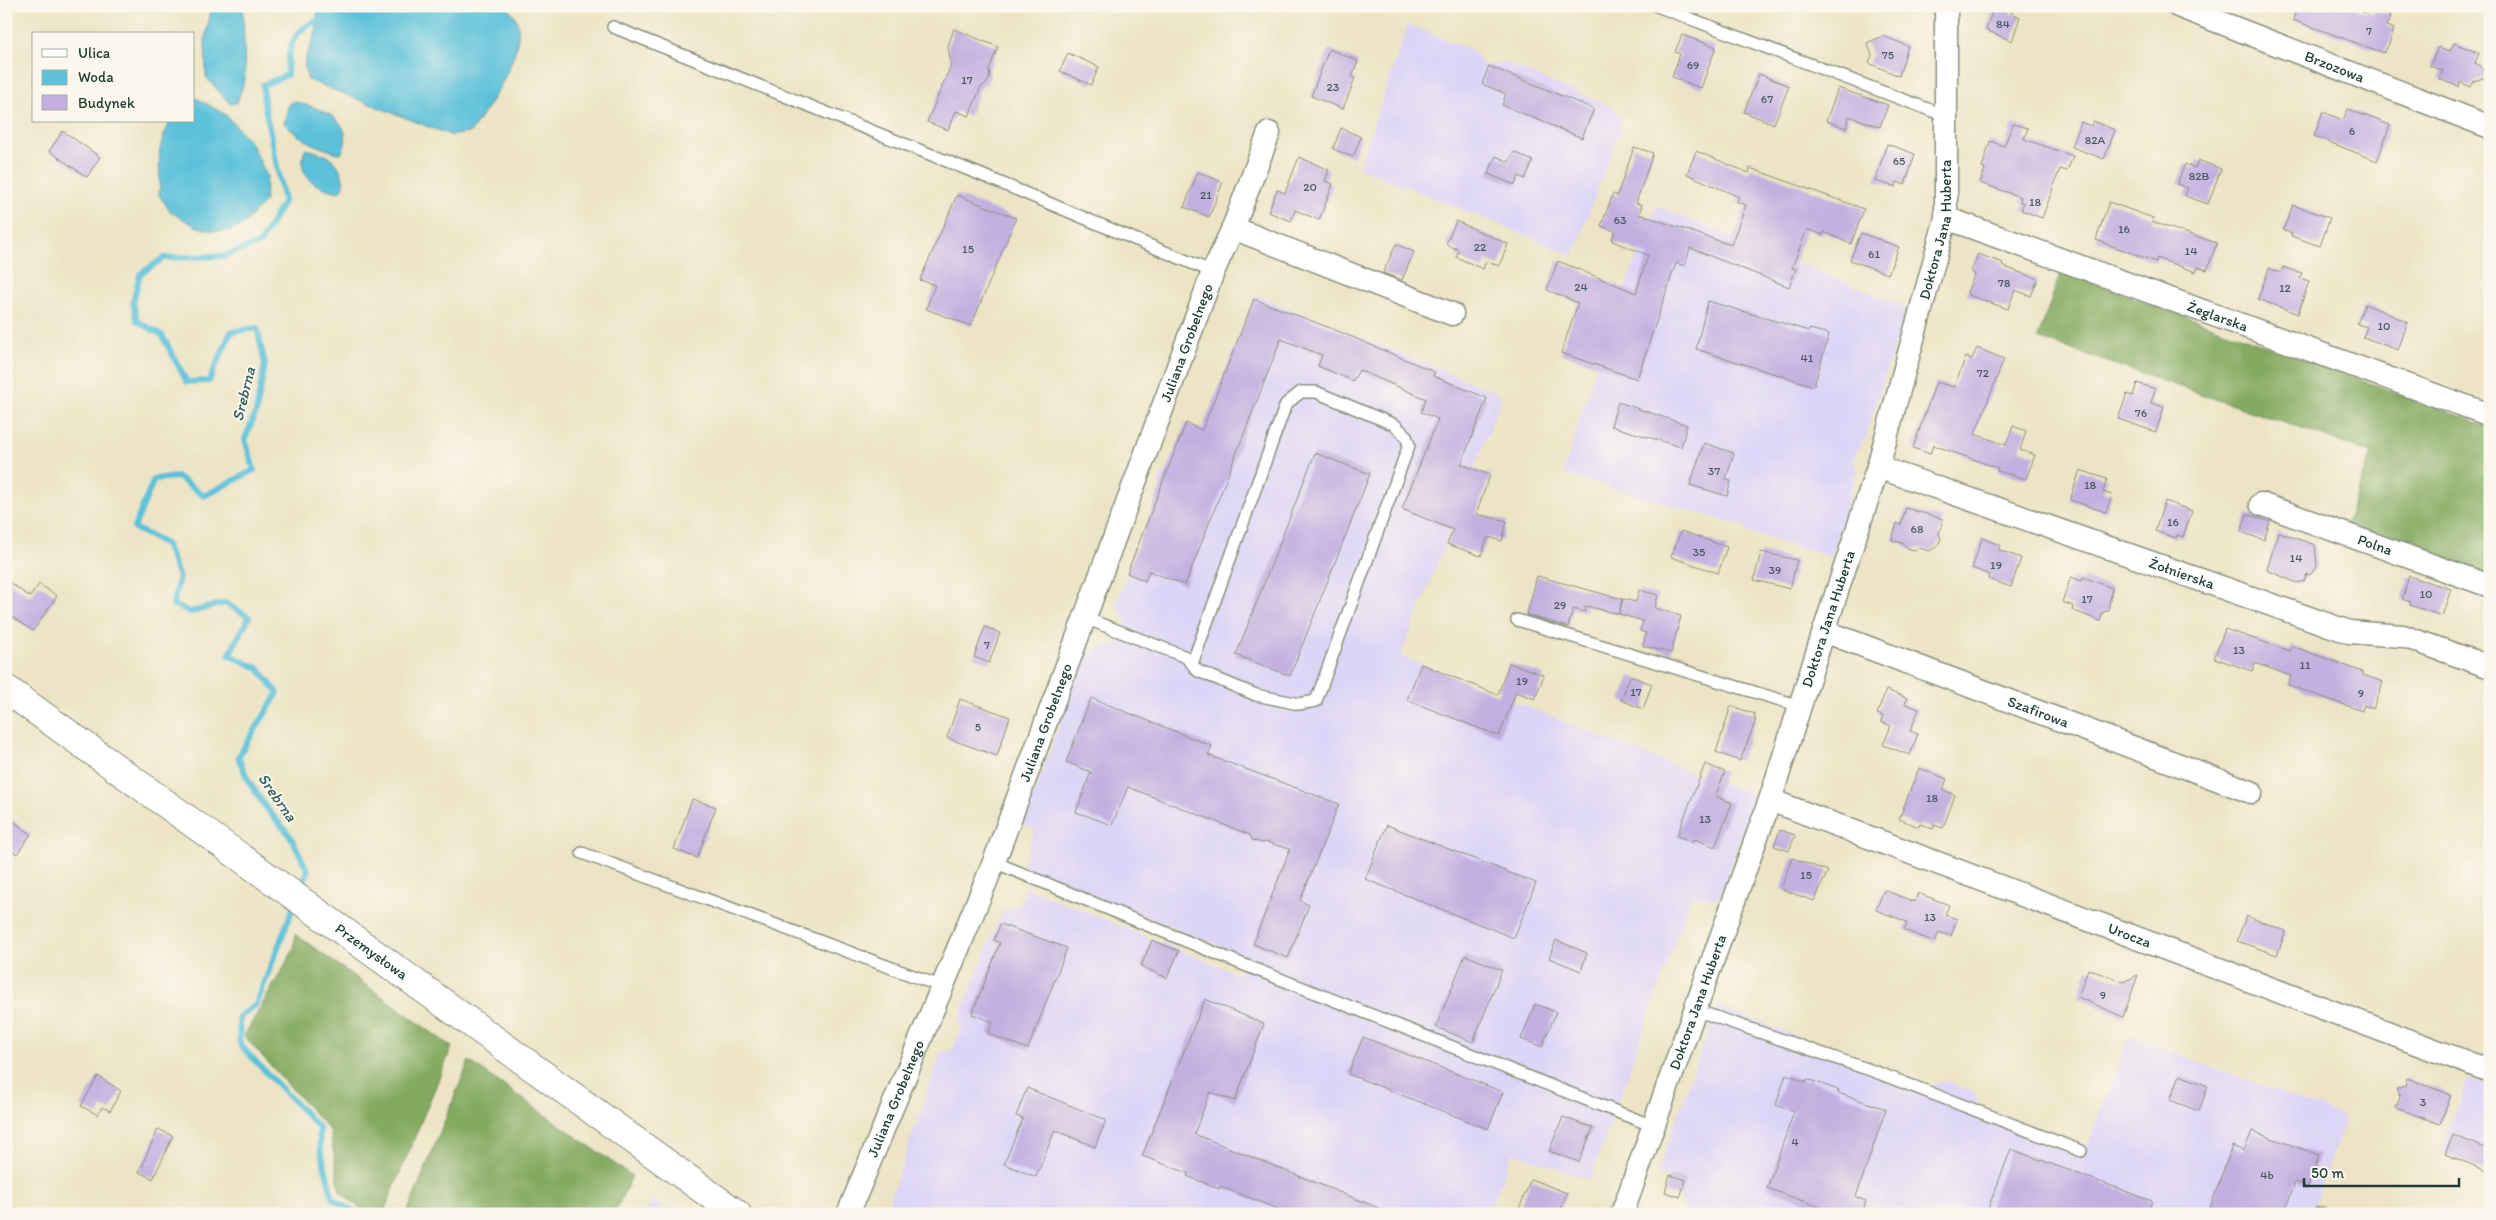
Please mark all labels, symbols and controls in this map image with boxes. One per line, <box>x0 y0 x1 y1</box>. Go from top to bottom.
house number: 84 <box>1996 17 2010 31</box>
house number: 7 <box>2366 24 2372 38</box>
legend <box>32 32 195 122</box>
text: Ulica <box>78 44 111 62</box>
street label: Brzozowa <box>2302 47 2367 87</box>
house number: 75 <box>1882 48 1894 62</box>
house number: 69 <box>1687 58 1699 72</box>
text: Woda <box>78 68 114 86</box>
house number: 17 <box>961 73 973 87</box>
house number: 23 <box>1327 80 1340 94</box>
house number: 67 <box>1761 92 1773 106</box>
text: Budynek <box>78 94 135 112</box>
house number: 6 <box>2349 124 2355 138</box>
house number: 82A <box>2085 133 2106 147</box>
house number: 65 <box>1893 154 1905 168</box>
street label: Doktora Jana Huberta <box>1915 159 1955 302</box>
house number: 82B <box>2189 169 2210 183</box>
house number: 20 <box>1303 180 1317 194</box>
house number: 21 <box>1200 188 1212 202</box>
house number: 18 <box>2029 195 2041 209</box>
house number: 63 <box>1614 213 1627 227</box>
house number: 16 <box>2118 222 2130 236</box>
house number: 22 <box>1474 240 1487 254</box>
house number: 15 <box>962 242 974 256</box>
house number: 14 <box>2185 244 2197 258</box>
house number: 61 <box>1868 247 1880 261</box>
house number: 78 <box>1998 276 2011 290</box>
house number: 24 <box>1574 280 1588 294</box>
street label: Juliana Grobelnego <box>1157 281 1217 404</box>
house number: 12 <box>2279 281 2292 295</box>
street label: Żeglarska <box>2185 297 2251 336</box>
house number: 10 <box>2378 319 2390 333</box>
house number: 41 <box>1801 351 1814 365</box>
water label: Srebrna <box>228 364 260 423</box>
house number: 72 <box>1977 366 1990 380</box>
house number: 76 <box>2135 406 2147 420</box>
house number: 37 <box>1708 464 1720 478</box>
house number: 18 <box>2084 478 2096 492</box>
house number: 16 <box>2167 515 2179 529</box>
house number: 68 <box>1911 522 1924 536</box>
street label: Polna <box>2355 530 2395 559</box>
house number: 35 <box>1693 545 1705 559</box>
street label: Doktora Jana Huberta <box>1798 548 1859 689</box>
house number: 14 <box>2290 551 2302 565</box>
street label: Żołnierska <box>2147 554 2217 593</box>
house number: 19 <box>1990 558 2002 572</box>
house number: 39 <box>1769 563 1781 577</box>
house number: 10 <box>2420 587 2432 601</box>
house number: 17 <box>2081 592 2093 606</box>
house number: 29 <box>1554 598 1566 612</box>
house number: 7 <box>984 638 990 652</box>
house number: 13 <box>2233 643 2246 657</box>
house number: 11 <box>2299 658 2311 672</box>
street label: Juliana Grobelnego <box>1016 661 1076 784</box>
house number: 19 <box>1516 674 1528 688</box>
house number: 17 <box>1630 685 1642 699</box>
house number: 9 <box>2358 686 2364 700</box>
street label: Szafirowa <box>2005 692 2072 732</box>
house number: 5 <box>975 720 981 734</box>
water label: Srebrna <box>254 769 302 826</box>
house number: 18 <box>1926 791 1938 805</box>
house number: 13 <box>1699 812 1712 826</box>
house number: 15 <box>1800 868 1812 882</box>
house number: 13 <box>1924 910 1937 924</box>
street label: Przemysłowa <box>332 919 411 984</box>
street label: Urocza <box>2105 919 2154 952</box>
street label: Doktora Jana Huberta <box>1665 931 1730 1072</box>
house number: 9 <box>2100 988 2106 1002</box>
street label: Juliana Grobelnego <box>864 1037 928 1160</box>
house number: 3 <box>2420 1095 2427 1109</box>
house number: 4 <box>1791 1135 1799 1149</box>
scale bar <box>2304 1155 2458 1187</box>
text: 50 m <box>2311 1164 2344 1182</box>
house number: 4b <box>2260 1168 2274 1182</box>

